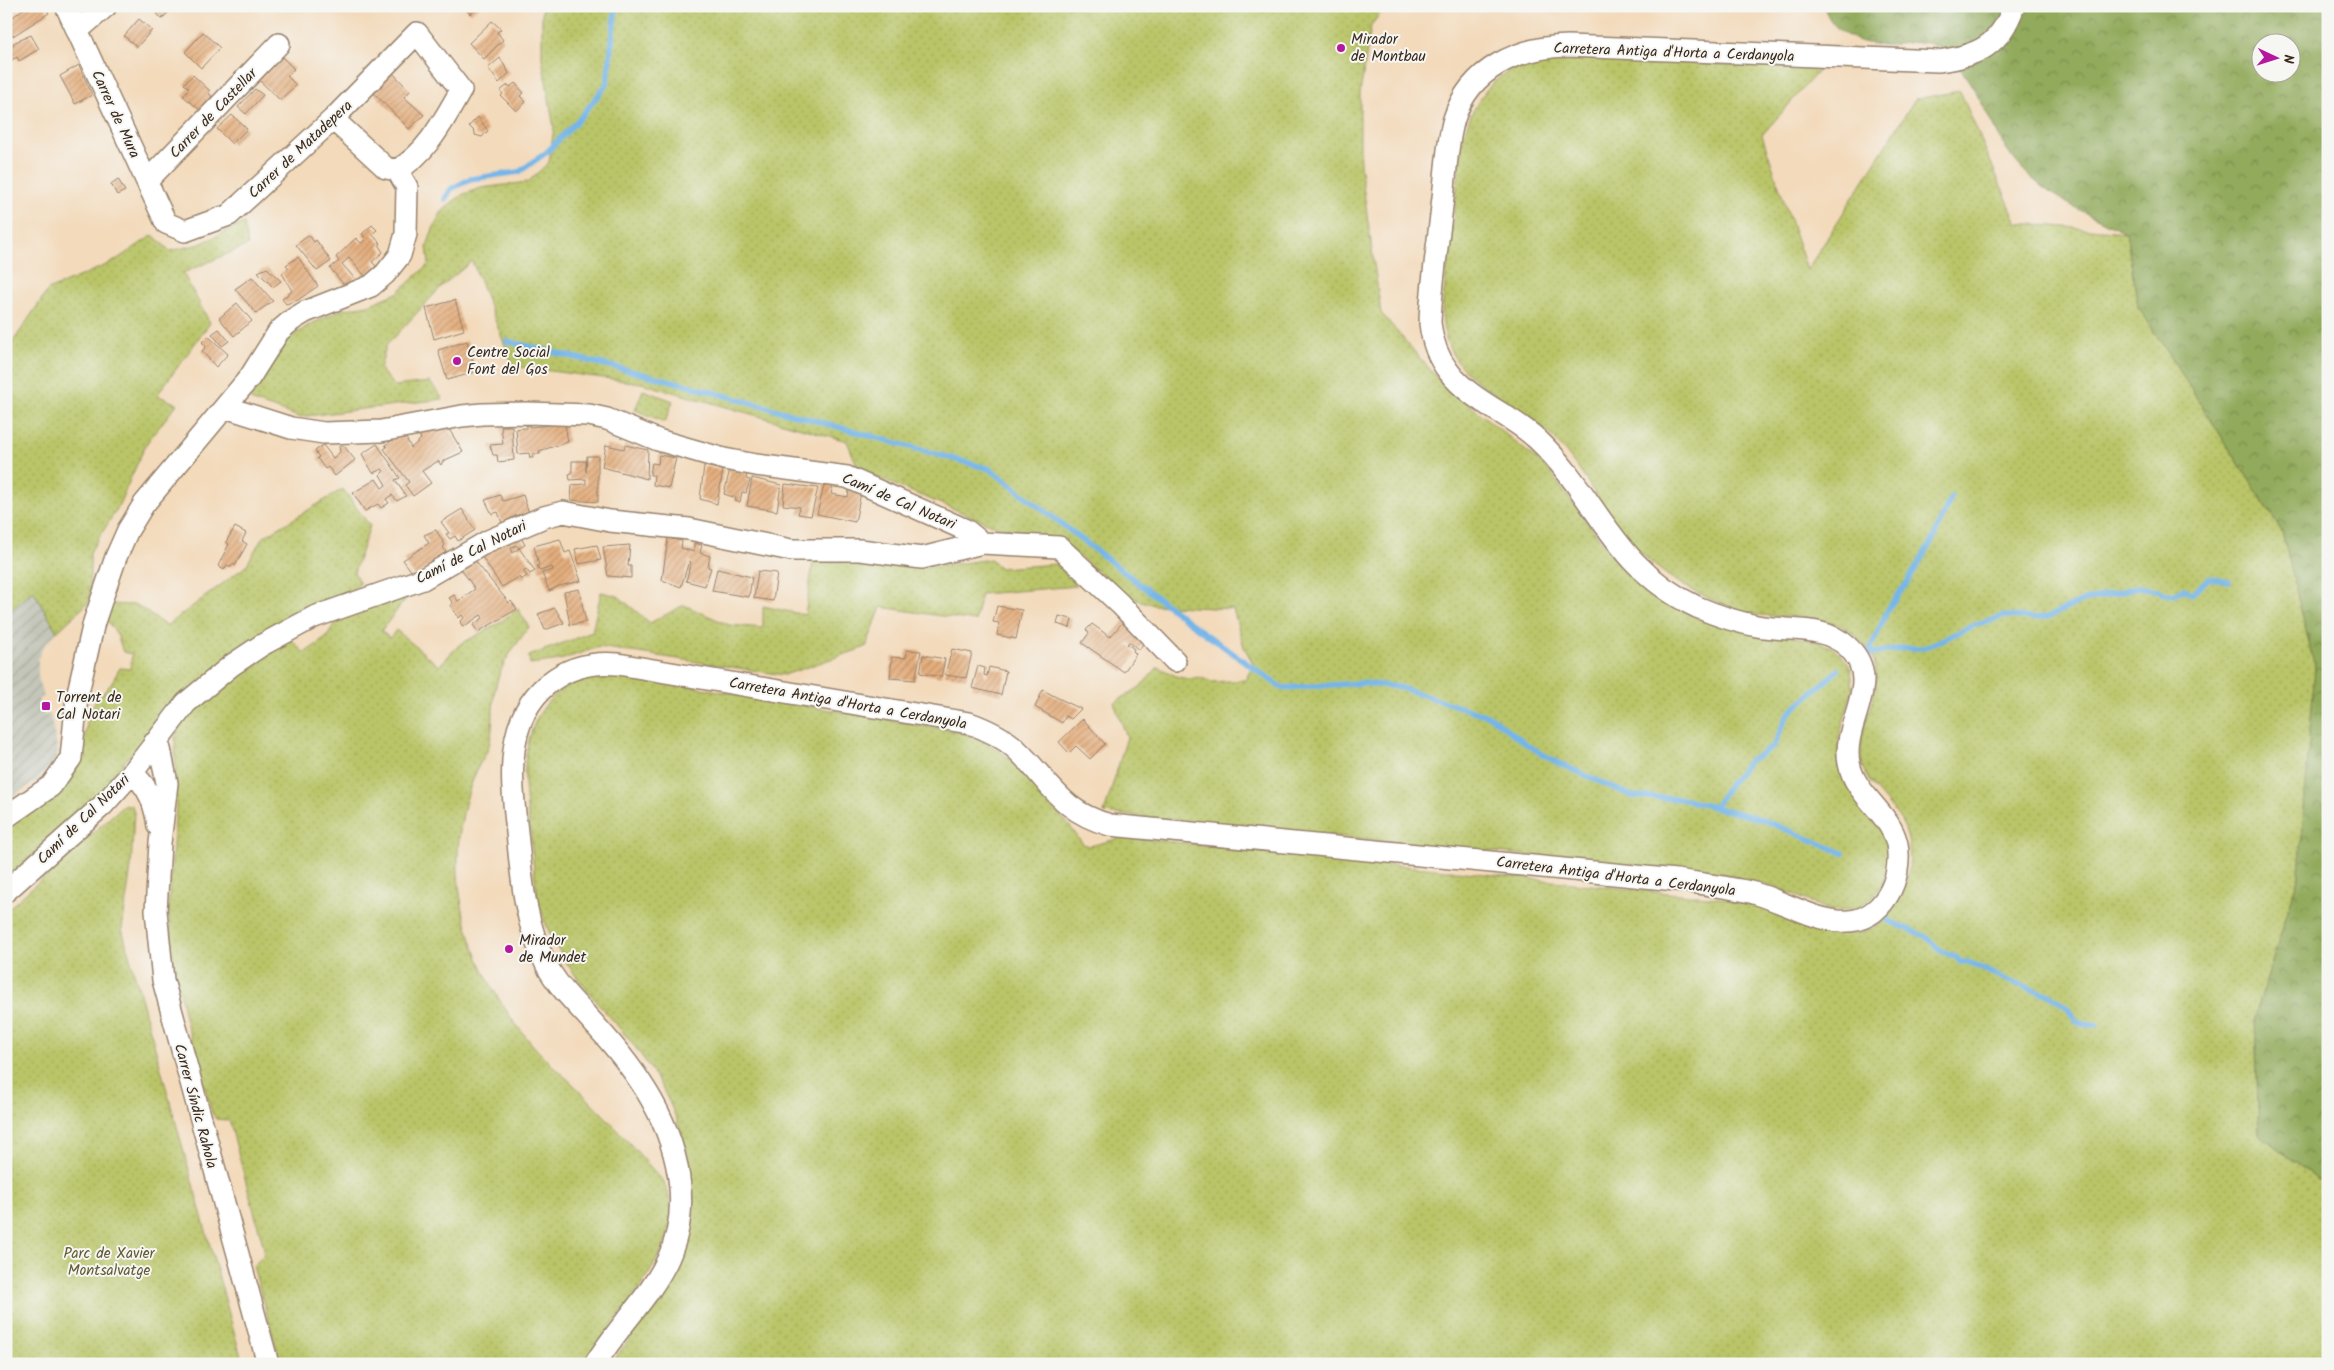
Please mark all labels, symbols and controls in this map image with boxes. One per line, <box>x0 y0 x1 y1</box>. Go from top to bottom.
place label: Mirador de Montbau <box>1351 28 1426 69</box>
north arrow <box>2252 32 2302 82</box>
street label: Carretera Antiga d'Horta a Cerdanyola <box>1553 37 1795 69</box>
marker: Mirador de Montbau <box>1335 42 1347 54</box>
text: N <box>2277 54 2299 64</box>
street label: Carrer de Castellar <box>164 62 264 165</box>
street label: Carrer de Mura <box>84 66 146 163</box>
street label: Carrer de Matadepera <box>243 95 359 205</box>
place label: Centre Social Font del Gos <box>467 341 550 382</box>
marker: Centre Social Font del Gos <box>451 355 463 367</box>
street label: Camí de Cal Notari <box>838 467 961 537</box>
street label: Camí de Cal Notari <box>412 514 532 591</box>
street label: Carretera Antiga d'Horta a Cerdanyola <box>727 671 969 737</box>
place label: Torrent de Cal Notari <box>56 686 122 727</box>
marker: Torrent de Cal Notari <box>40 700 52 712</box>
street label: Camí de Cal Notari <box>32 768 137 871</box>
street label: Carretera Antiga d'Horta a Cerdanyola <box>1495 850 1737 904</box>
place label: Mirador de Mundet <box>519 929 587 970</box>
marker: Mirador de Mundet <box>503 943 515 955</box>
street label: Carrer Síndic Rahola <box>167 1041 223 1171</box>
park label: Parc de Xavier Montsalvatge <box>63 1242 156 1283</box>

